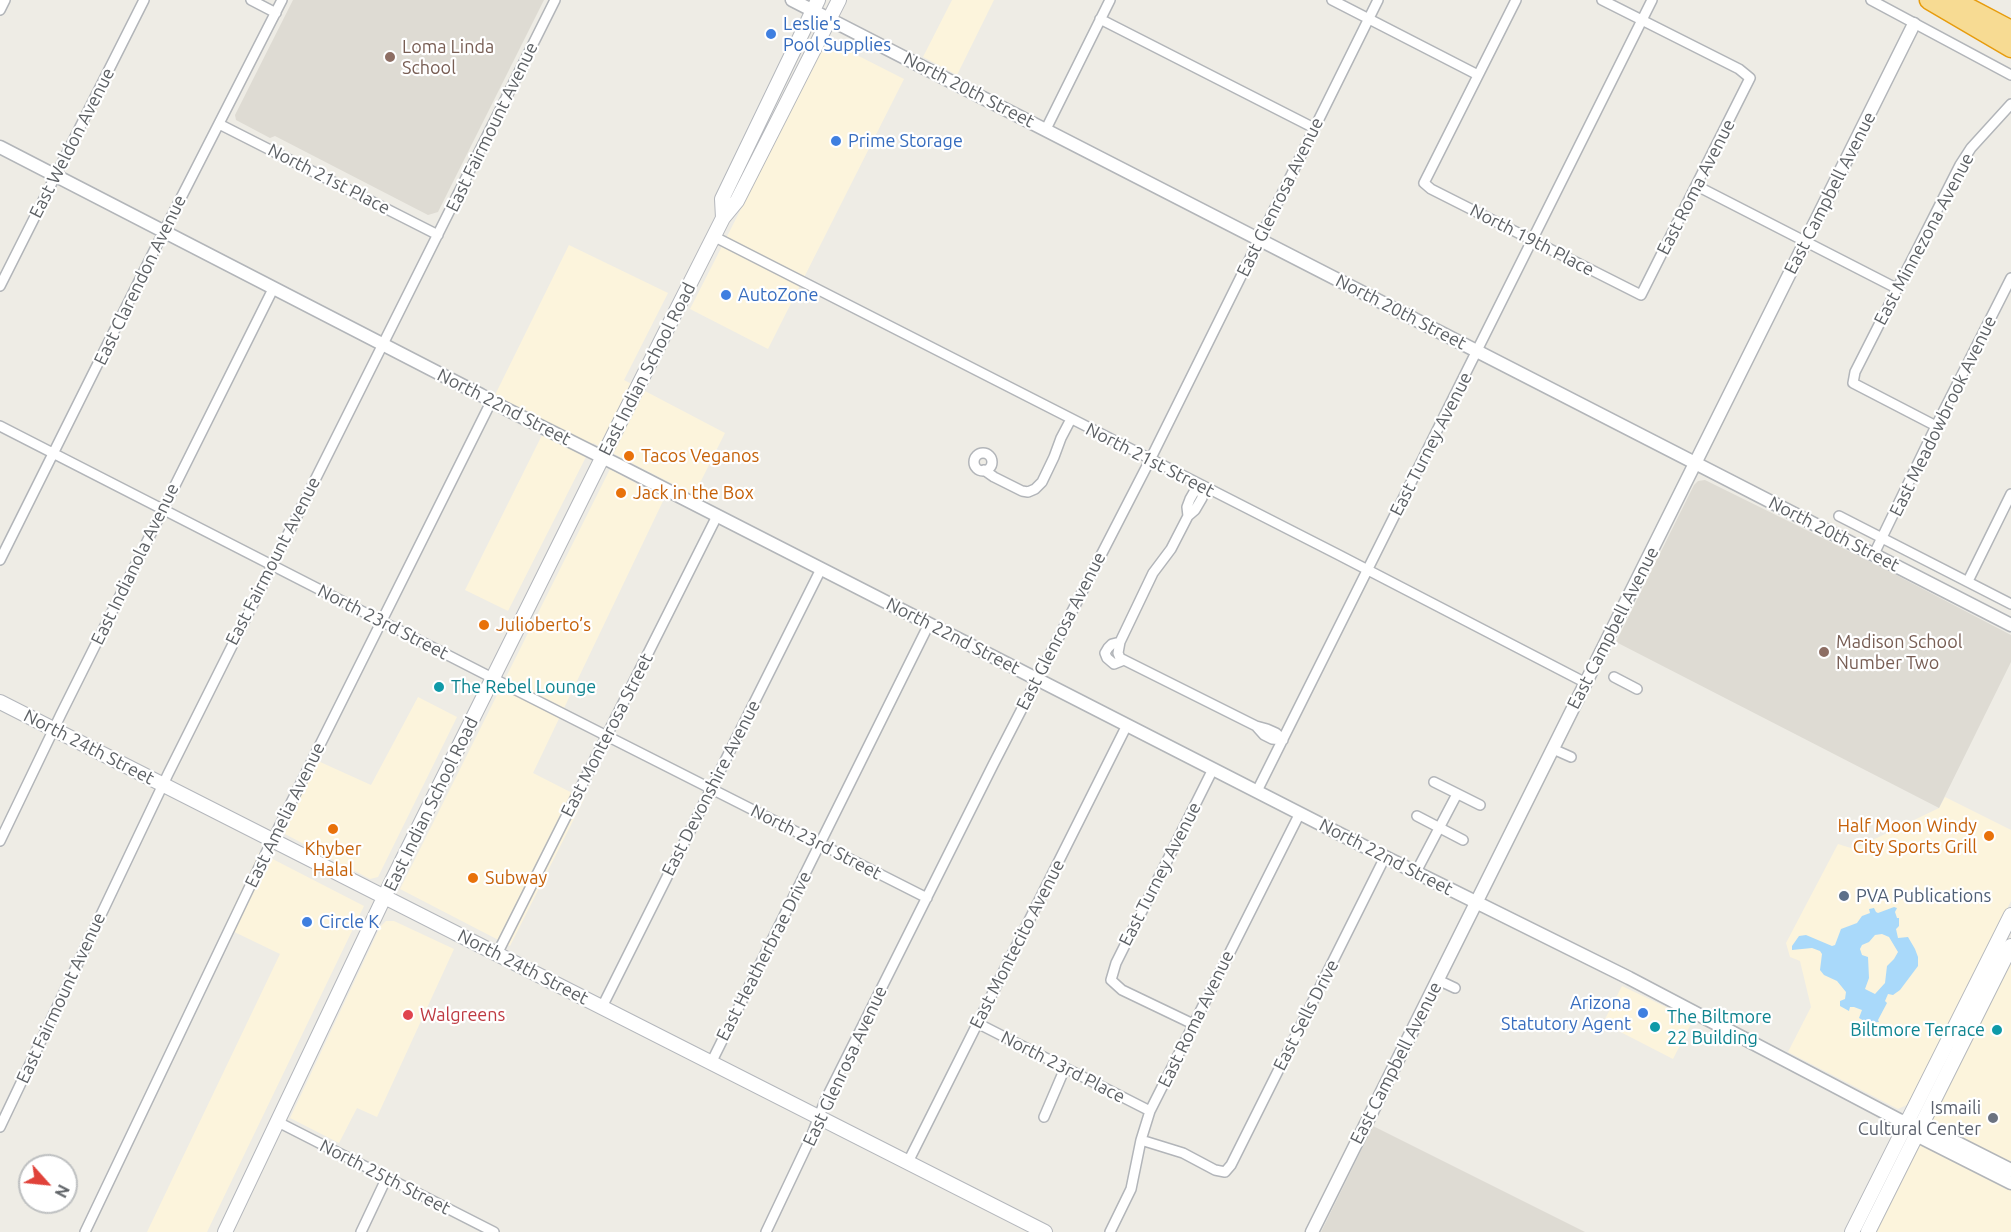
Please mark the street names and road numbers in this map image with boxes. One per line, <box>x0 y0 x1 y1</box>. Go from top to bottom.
street label: East Fairmount Avenue <box>442 39 542 215</box>
street label: North 20th Street <box>900 48 1038 132</box>
street label: East Weldon Avenue <box>25 64 119 222</box>
street label: East Campbell Avenue <box>1780 108 1880 278</box>
street label: East Glenrosa Avenue <box>1232 114 1328 280</box>
street label: East Roma Avenue <box>1652 115 1740 259</box>
street label: North 21st Place <box>264 139 394 219</box>
street label: East Minnezona Avenue <box>1869 149 1979 329</box>
street label: East Clarendon Avenue <box>89 191 191 369</box>
street label: North 19th Place <box>1466 199 1598 281</box>
street label: North 20th Street <box>1332 270 1470 354</box>
street label: East Indian School Road <box>594 279 700 459</box>
street label: East Meadowbrook Avenue <box>1885 312 2001 520</box>
street label: North 22nd Street <box>434 364 574 450</box>
street label: East Turney Avenue <box>1385 368 1477 520</box>
street label: North 21st Street <box>1082 418 1218 502</box>
street label: East Fairmount Avenue <box>221 473 325 649</box>
street label: East Indianola Avenue <box>87 480 183 648</box>
street label: North 20th Street <box>1765 492 1903 576</box>
street label: East Campbell Avenue <box>1563 543 1663 713</box>
street label: East Glenrosa Avenue <box>1012 548 1110 714</box>
street label: North 23rd Street <box>314 580 452 664</box>
street label: North 22nd Street <box>883 593 1023 679</box>
street label: East Monterosa Street <box>556 650 658 820</box>
street label: East Devonshire Avenue <box>657 696 765 880</box>
street label: North 24th Street <box>20 705 158 789</box>
street label: East Indian School Road <box>379 713 483 895</box>
street label: East Amelia Avenue <box>241 739 329 891</box>
street label: East Turney Avenue <box>1114 798 1206 950</box>
street label: North 23rd Street <box>747 800 885 884</box>
street label: North 22nd Street <box>1316 814 1456 900</box>
street label: East Montecito Avenue <box>965 856 1069 1032</box>
street label: East Heatherbrae Drive <box>712 868 816 1044</box>
street label: East Fairmount Avenue <box>12 909 110 1087</box>
street label: North 24th Street <box>454 925 592 1009</box>
street label: East Roma Avenue <box>1154 947 1238 1091</box>
street label: East Sells Drive <box>1269 956 1343 1074</box>
street label: East Campbell Avenue <box>1346 978 1446 1148</box>
street label: East Glenrosa Avenue <box>798 982 892 1150</box>
street label: North 23rd Place <box>997 1026 1129 1108</box>
street label: North 25th Street <box>316 1135 454 1219</box>

